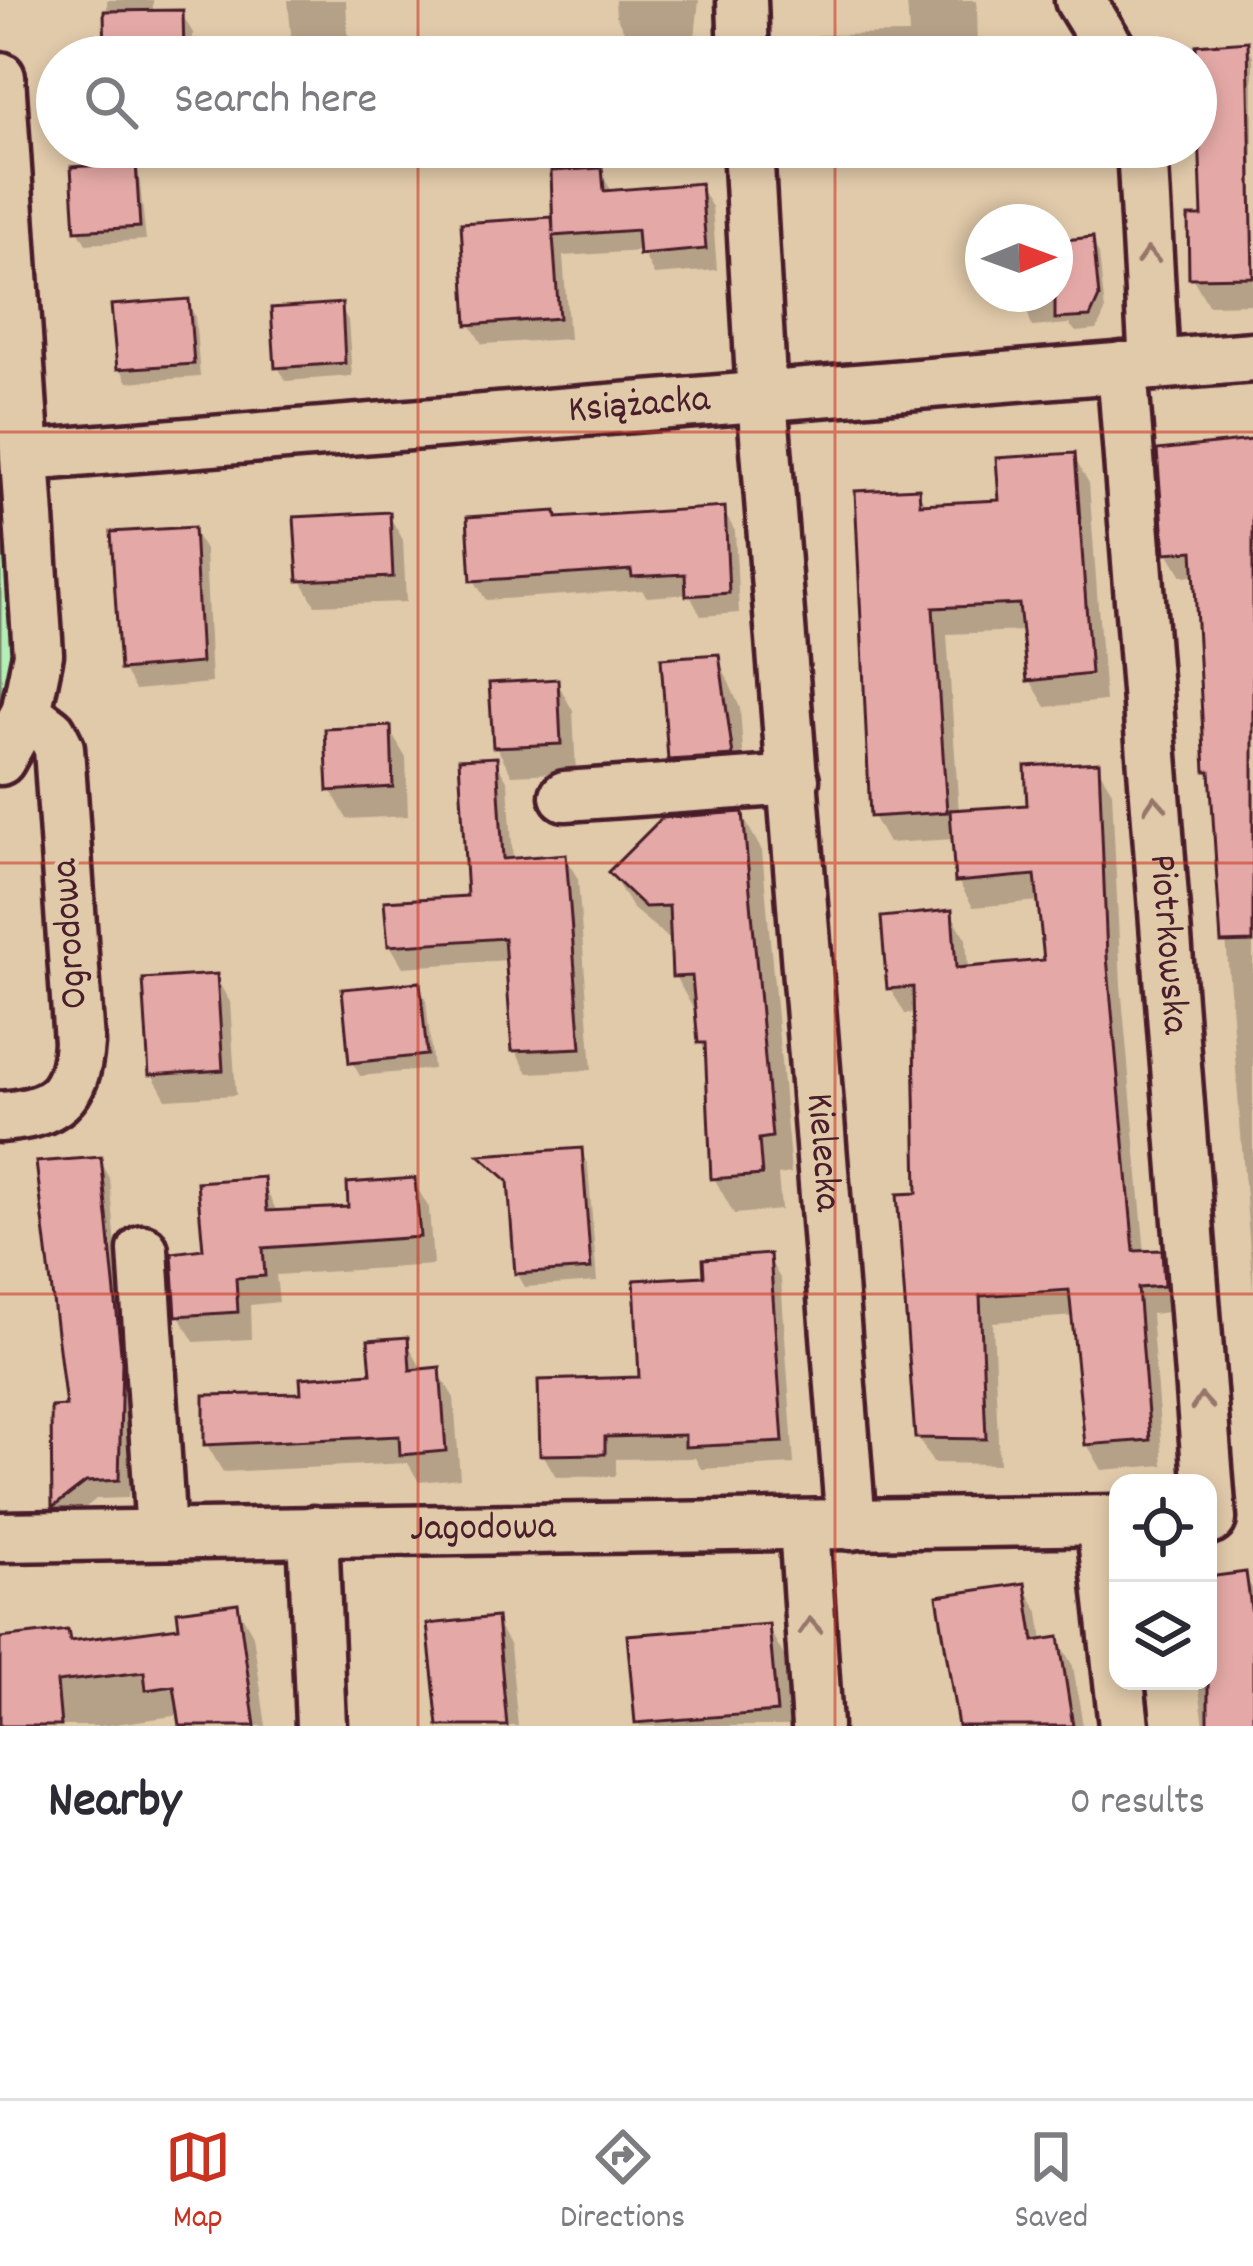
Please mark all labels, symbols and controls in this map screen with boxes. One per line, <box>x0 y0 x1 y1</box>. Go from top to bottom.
search box <box>36 36 1217 168</box>
icon: search <box>78 69 144 135</box>
text: Search here <box>174 70 377 134</box>
north arrow <box>965 204 1073 312</box>
one-way arrow <box>1135 246 1161 265</box>
street label: Książacka <box>566 373 713 440</box>
one-way arrow <box>1143 794 1169 813</box>
street label: Piotrkowska <box>1132 852 1201 1037</box>
street label: Ogrodowa <box>39 856 105 1011</box>
street label: Kielecka <box>789 1091 854 1214</box>
one-way arrow <box>1190 1392 1215 1411</box>
map controls <box>1109 1474 1217 1690</box>
button: locate <box>1109 1474 1217 1582</box>
street label: Jagodowa <box>410 1501 557 1558</box>
button: layers <box>1109 1582 1217 1690</box>
one-way arrow <box>797 1616 823 1635</box>
text: Nearby <box>48 1768 181 1840</box>
text: 0 results <box>1070 1777 1205 1832</box>
tab: Map <box>165 2124 231 2243</box>
tab: Directions <box>560 2124 685 2243</box>
tab: Saved <box>1015 2124 1088 2243</box>

